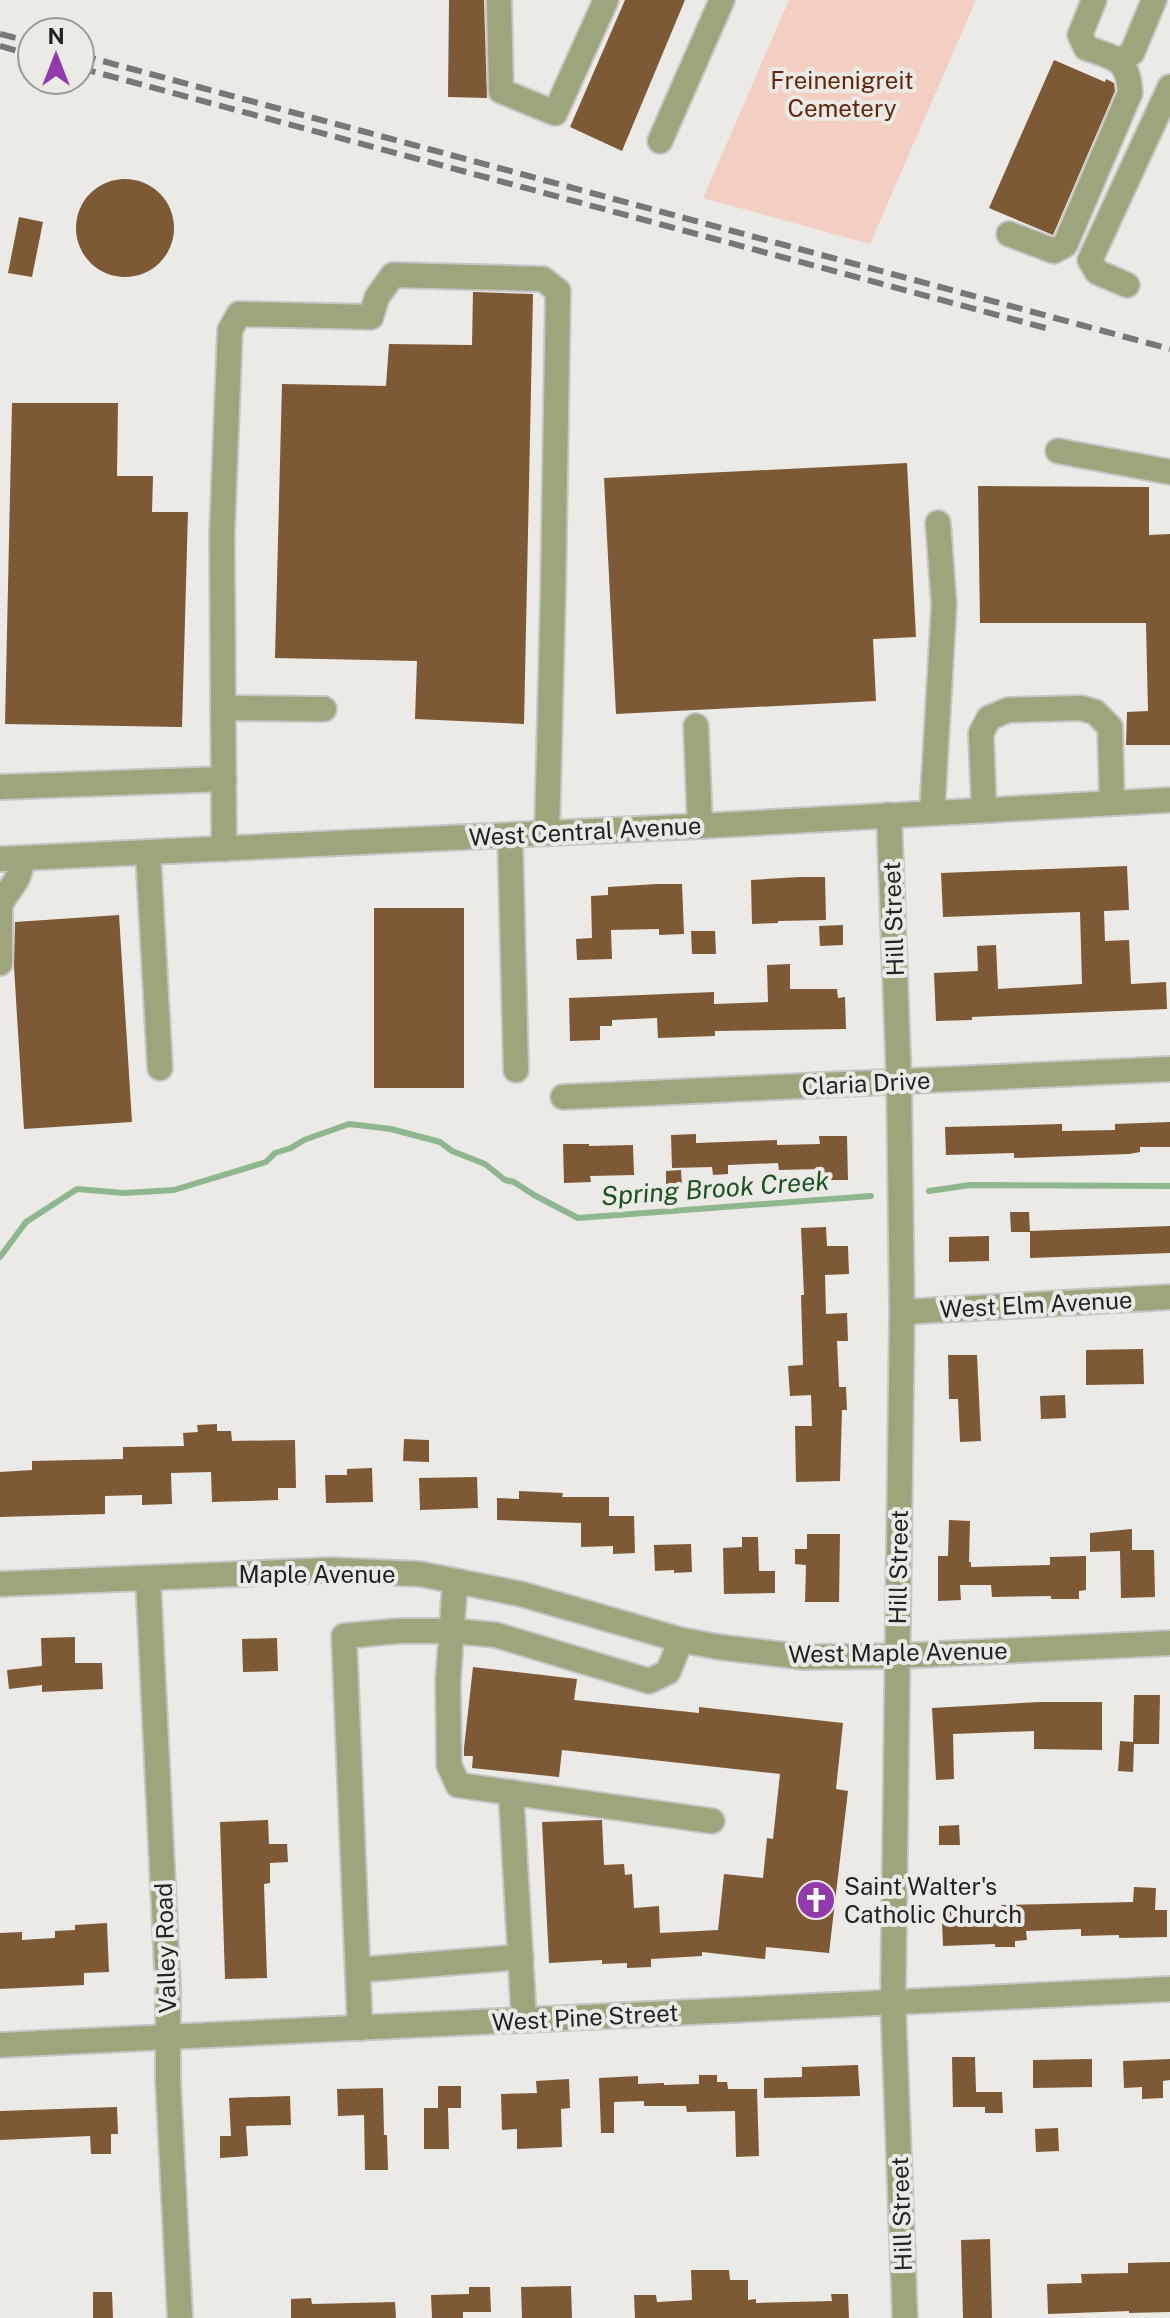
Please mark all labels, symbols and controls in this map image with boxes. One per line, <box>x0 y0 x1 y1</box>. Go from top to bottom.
north arrow <box>16 16 96 96</box>
text: N <box>47 23 65 49</box>
park label: Freinenigreit Cemetery <box>770 66 914 122</box>
street label: West Central Avenue <box>468 811 702 851</box>
street label: Hill Street <box>877 861 909 977</box>
street label: Claria Drive <box>801 1066 931 1100</box>
water label: Spring Brook Creek <box>600 1165 830 1211</box>
street label: West Elm Avenue <box>939 1285 1133 1323</box>
street label: Hill Street <box>883 1509 913 1625</box>
street label: Maple Avenue <box>238 1560 396 1588</box>
street label: West Maple Avenue <box>788 1636 1008 1668</box>
place label: Saint Walter's Catholic Church <box>844 1872 1022 1928</box>
church icon: Saint Walter's Catholic Church <box>795 1879 837 1921</box>
street label: Valley Road <box>149 1882 181 2014</box>
street label: West Pine Street <box>491 1998 679 2036</box>
street label: Hill Street <box>885 2156 917 2272</box>

